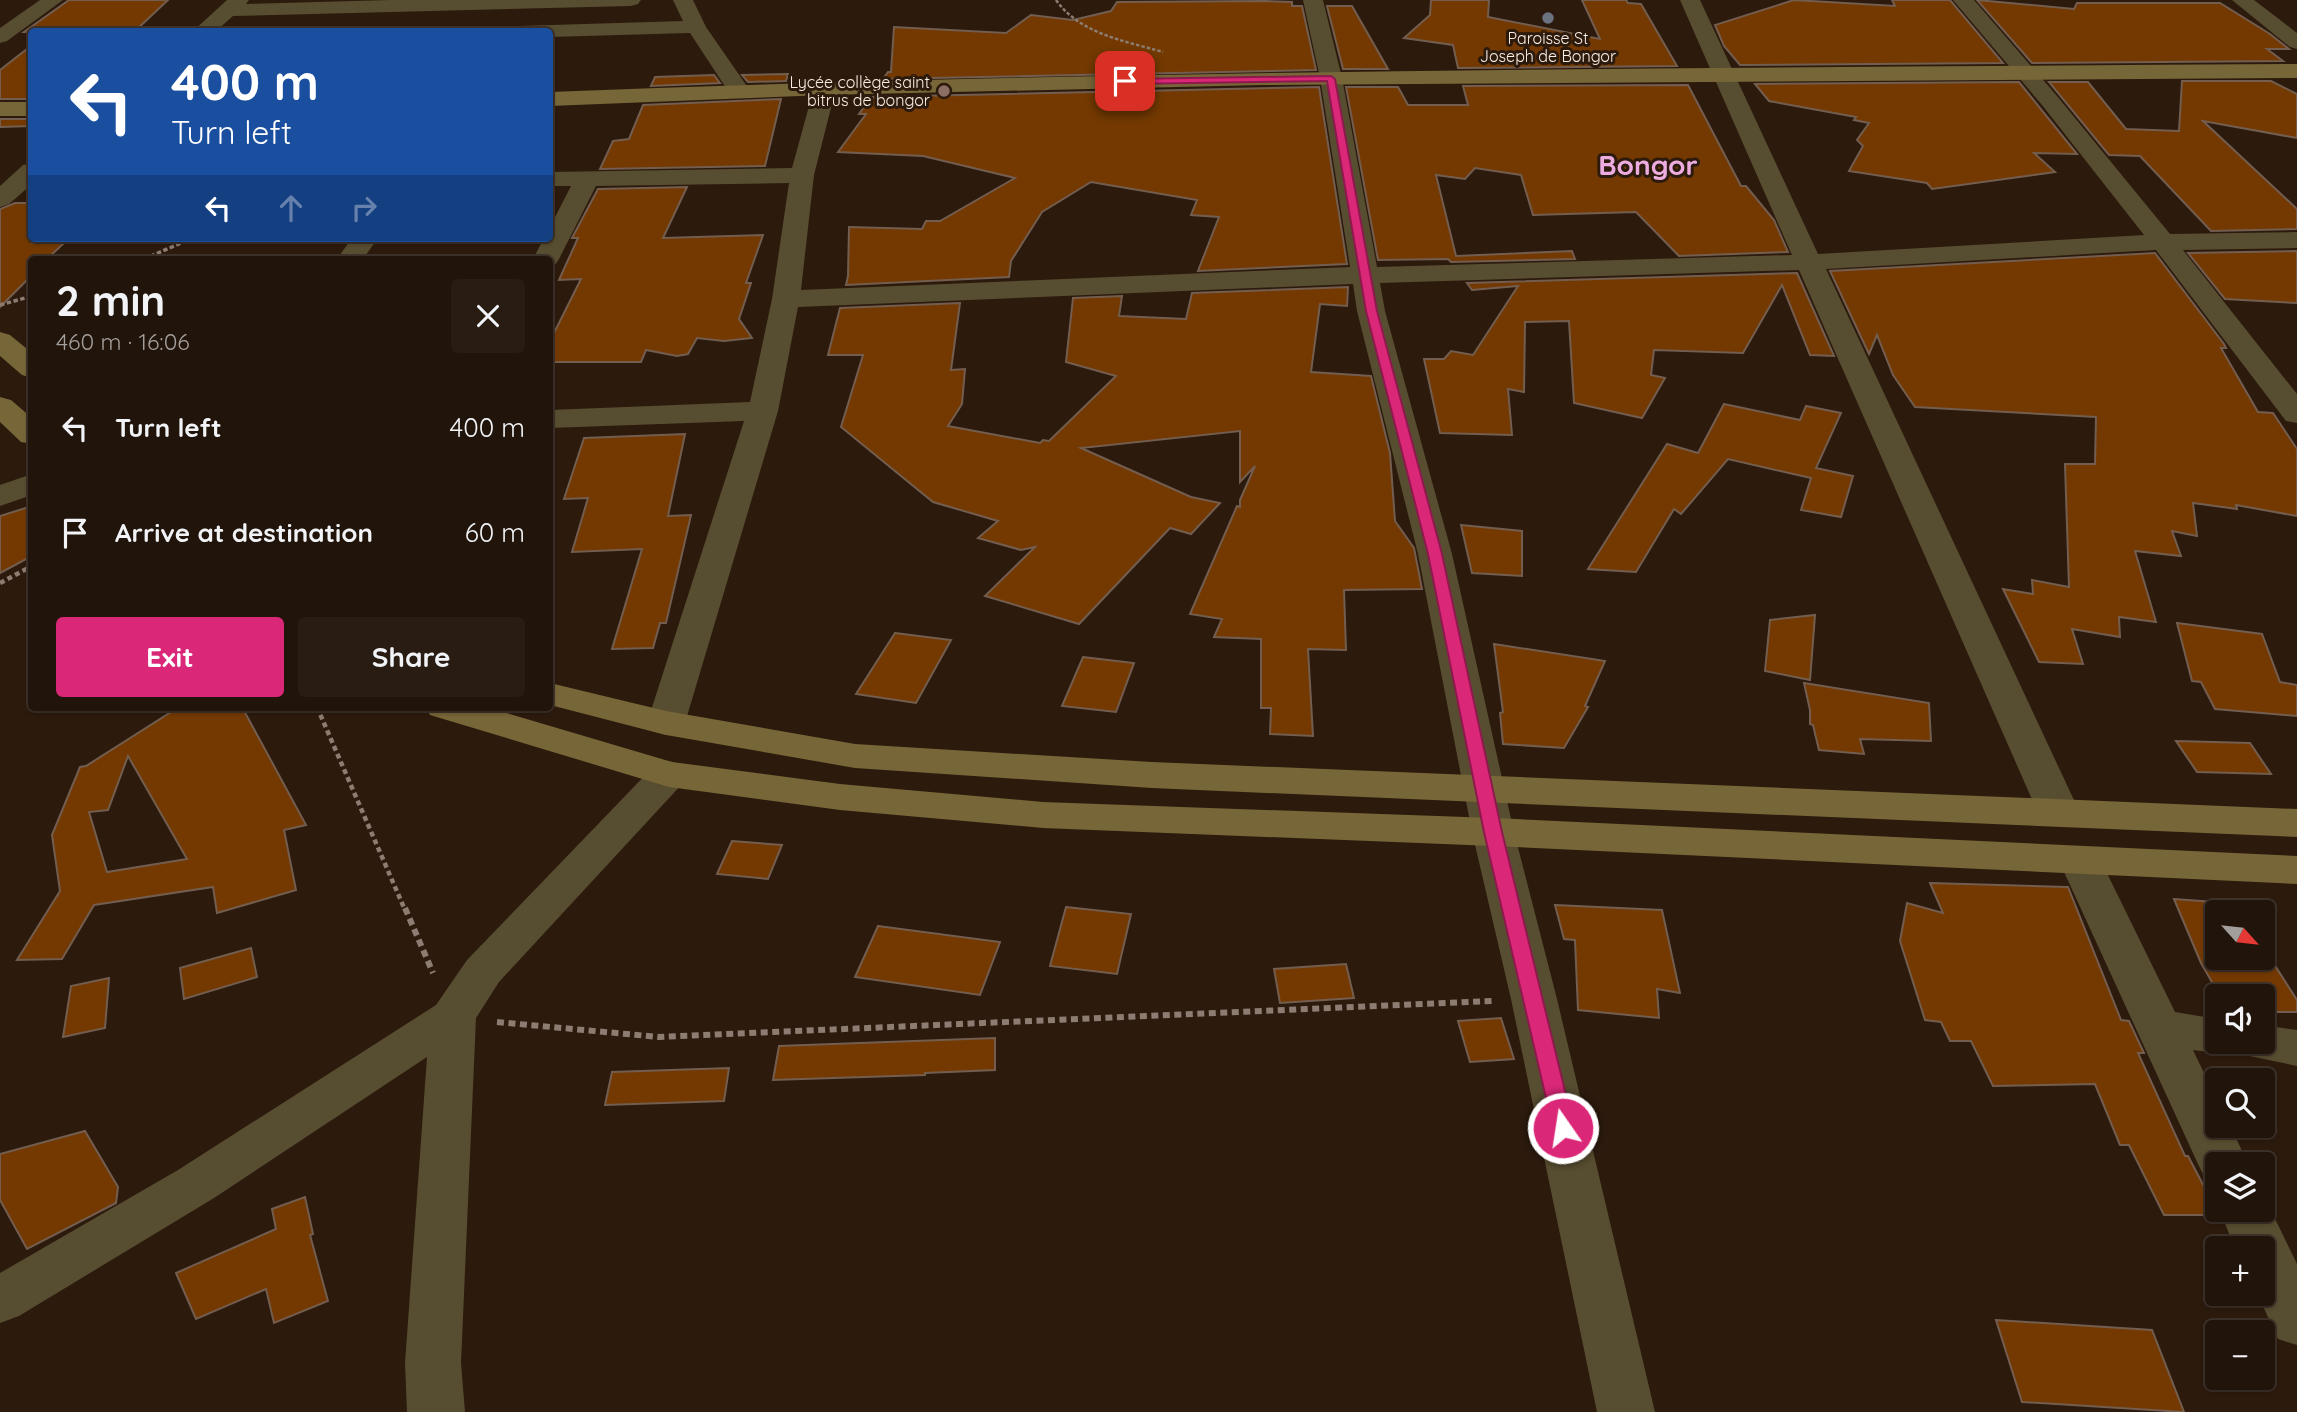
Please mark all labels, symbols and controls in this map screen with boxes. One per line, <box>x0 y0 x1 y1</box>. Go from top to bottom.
marker: Paroisse St Joseph de Bongor <box>1540 10 1556 26</box>
place label: Paroisse St Joseph de Bongor <box>1480 28 1616 66</box>
text: 400 m <box>171 51 319 112</box>
pin <box>1095 51 1155 111</box>
icon: left <box>56 56 147 147</box>
icon: arrive <box>1106 62 1144 100</box>
place label: Lycée collège saint bitrus de bongor <box>789 72 930 110</box>
marker: Lycée collège saint bitrus de bongor <box>936 83 952 99</box>
text: Turn left <box>171 112 292 152</box>
district label: Bongor <box>1598 147 1698 182</box>
icon: left <box>199 189 237 227</box>
icon: ahead <box>272 189 310 227</box>
icon: right <box>345 189 383 227</box>
text: 2 min <box>56 274 165 327</box>
button: close <box>451 279 525 353</box>
text: 460 m · 16:06 <box>56 327 190 356</box>
icon: left <box>56 409 94 447</box>
text: Turn left <box>115 411 222 444</box>
text: 400 m <box>450 411 525 444</box>
icon: arrive <box>56 514 94 552</box>
text: Arrive at destination <box>115 516 373 549</box>
text: 60 m <box>465 516 525 549</box>
button: Exit <box>56 617 284 697</box>
button: Share <box>298 617 525 697</box>
north arrow <box>2205 900 2275 970</box>
map controls <box>2205 900 2275 1390</box>
button: sound <box>2205 984 2275 1054</box>
button: search <box>2205 1068 2275 1138</box>
position arrow <box>1526 1091 1600 1165</box>
button: layers <box>2205 1152 2275 1222</box>
button: + <box>2205 1236 2275 1306</box>
button: − <box>2205 1320 2275 1390</box>

